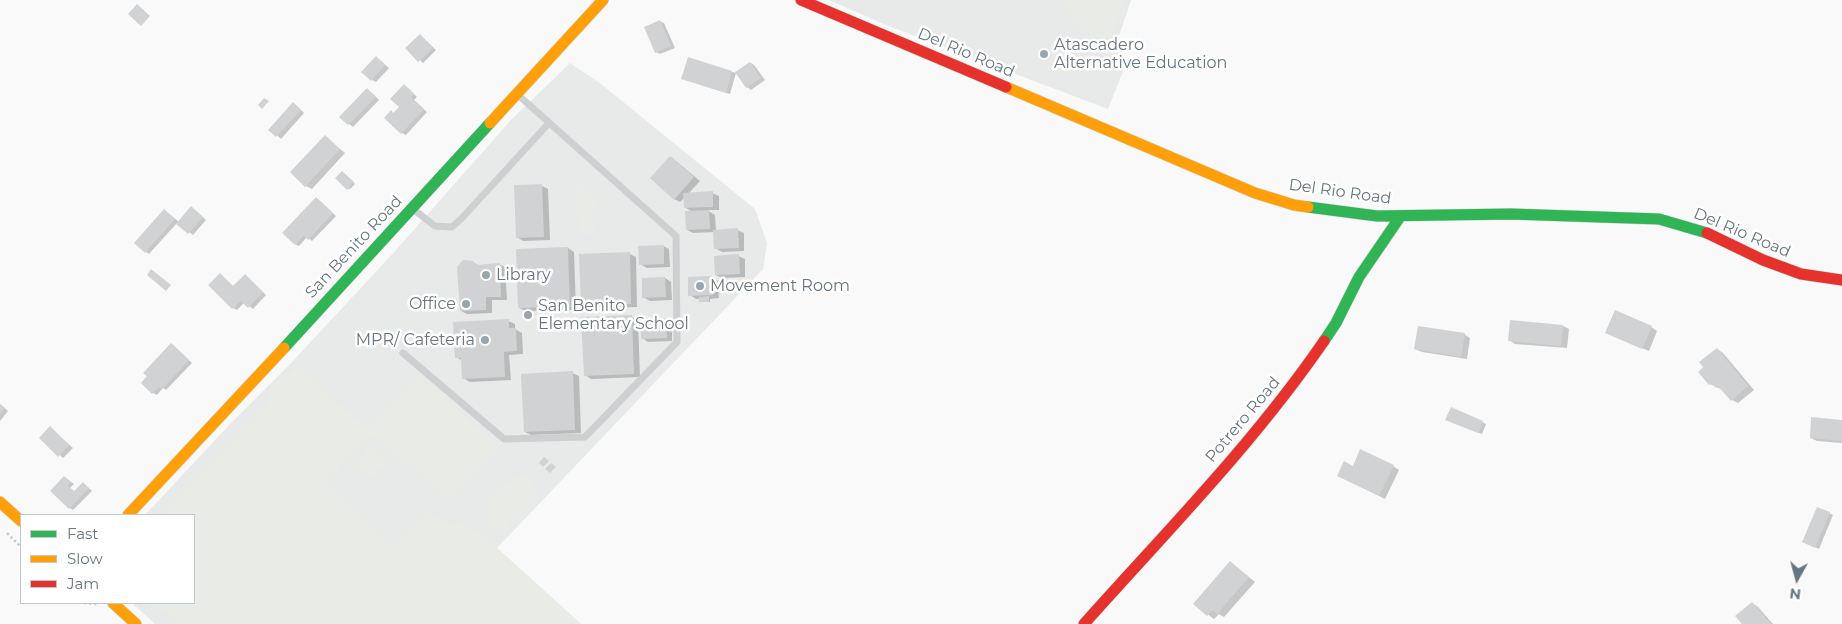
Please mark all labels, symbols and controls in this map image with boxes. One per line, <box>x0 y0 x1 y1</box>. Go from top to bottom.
street label: Del Rio Road <box>915 24 1017 82</box>
place label: Atascadero Alternative Education <box>1054 35 1227 73</box>
marker: Atascadero Alternative Education <box>1038 48 1050 60</box>
street label: Del Rio Road <box>1288 175 1392 209</box>
street label: San Benito Road <box>302 192 406 302</box>
street label: Del Rio Road <box>1691 204 1793 262</box>
place label: Library <box>496 265 551 285</box>
marker: Library <box>480 269 492 281</box>
place label: Movement Room <box>710 276 850 296</box>
marker: Movement Room <box>694 280 706 292</box>
place label: Office <box>409 294 456 314</box>
place label: San Benito Elementary School <box>538 296 689 334</box>
marker: Office <box>460 298 472 310</box>
marker: San Benito Elementary School <box>522 309 534 321</box>
place label: MPR/ Cafeteria <box>356 330 475 350</box>
marker: MPR/ Cafeteria <box>479 334 491 346</box>
street label: Potrero Road <box>1202 373 1284 467</box>
legend <box>20 514 195 604</box>
text: Fast <box>67 524 98 543</box>
text: Slow <box>67 549 103 568</box>
north arrow <box>1772 554 1822 604</box>
text: Jam <box>67 574 99 593</box>
text: N <box>1788 584 1802 604</box>

